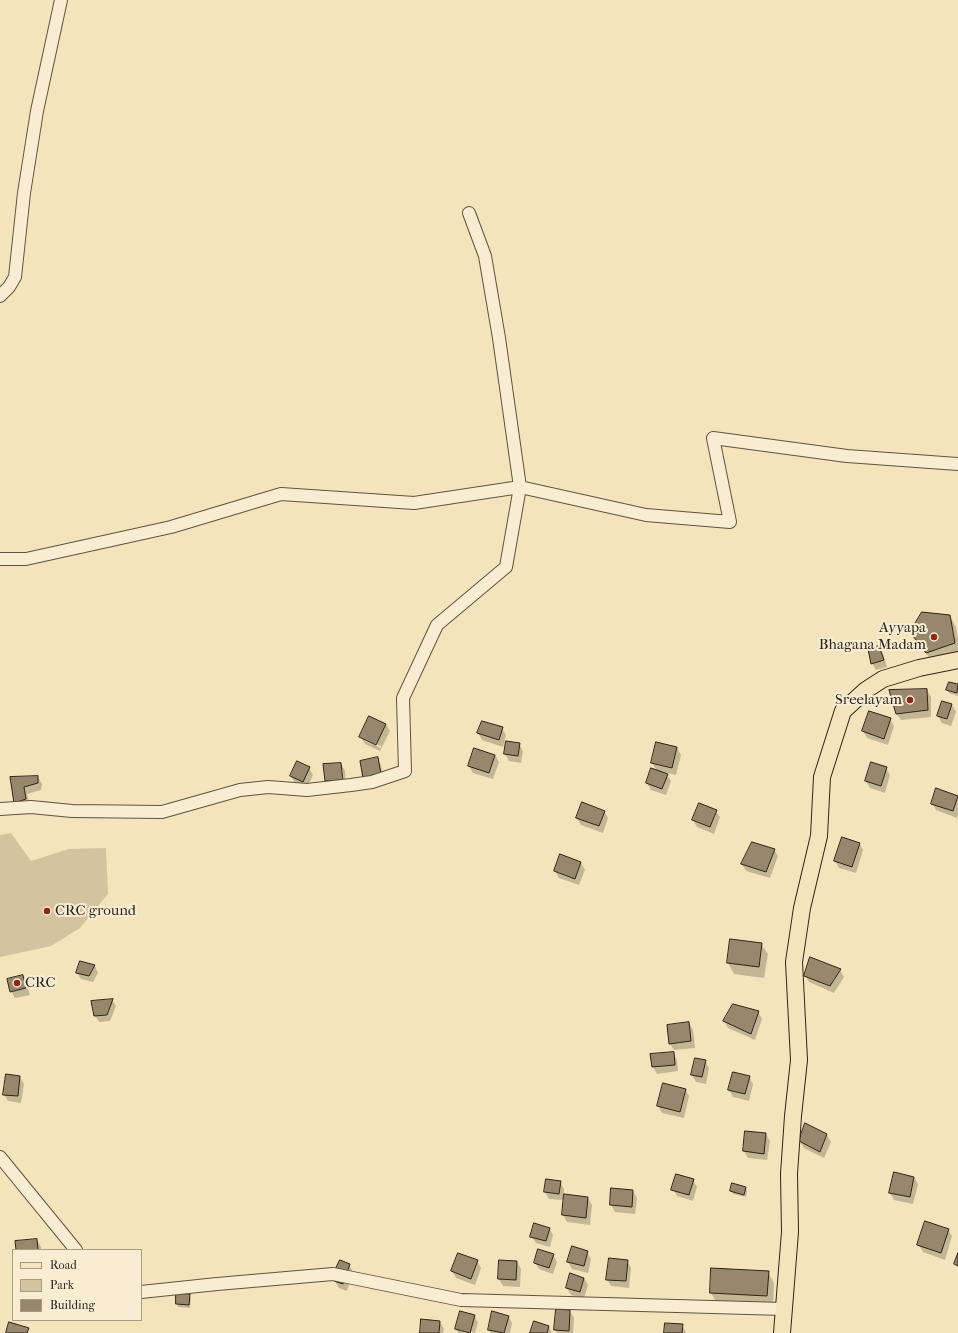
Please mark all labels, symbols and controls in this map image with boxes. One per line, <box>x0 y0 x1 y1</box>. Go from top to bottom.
place label: Ayyapa Bhagana Madam <box>819 619 926 654</box>
marker: Ayyapa Bhagana Madam <box>929 632 939 642</box>
place label: Sreelayam <box>835 691 902 709</box>
marker: Sreelayam <box>905 695 915 705</box>
place label: CRC ground <box>55 902 136 920</box>
marker: CRC ground <box>42 906 52 916</box>
place label: CRC <box>25 974 56 992</box>
marker: CRC <box>12 978 22 988</box>
legend <box>12 1249 142 1321</box>
text: Road <box>50 1258 77 1272</box>
text: Park <box>50 1278 74 1292</box>
text: Building <box>50 1298 95 1312</box>

